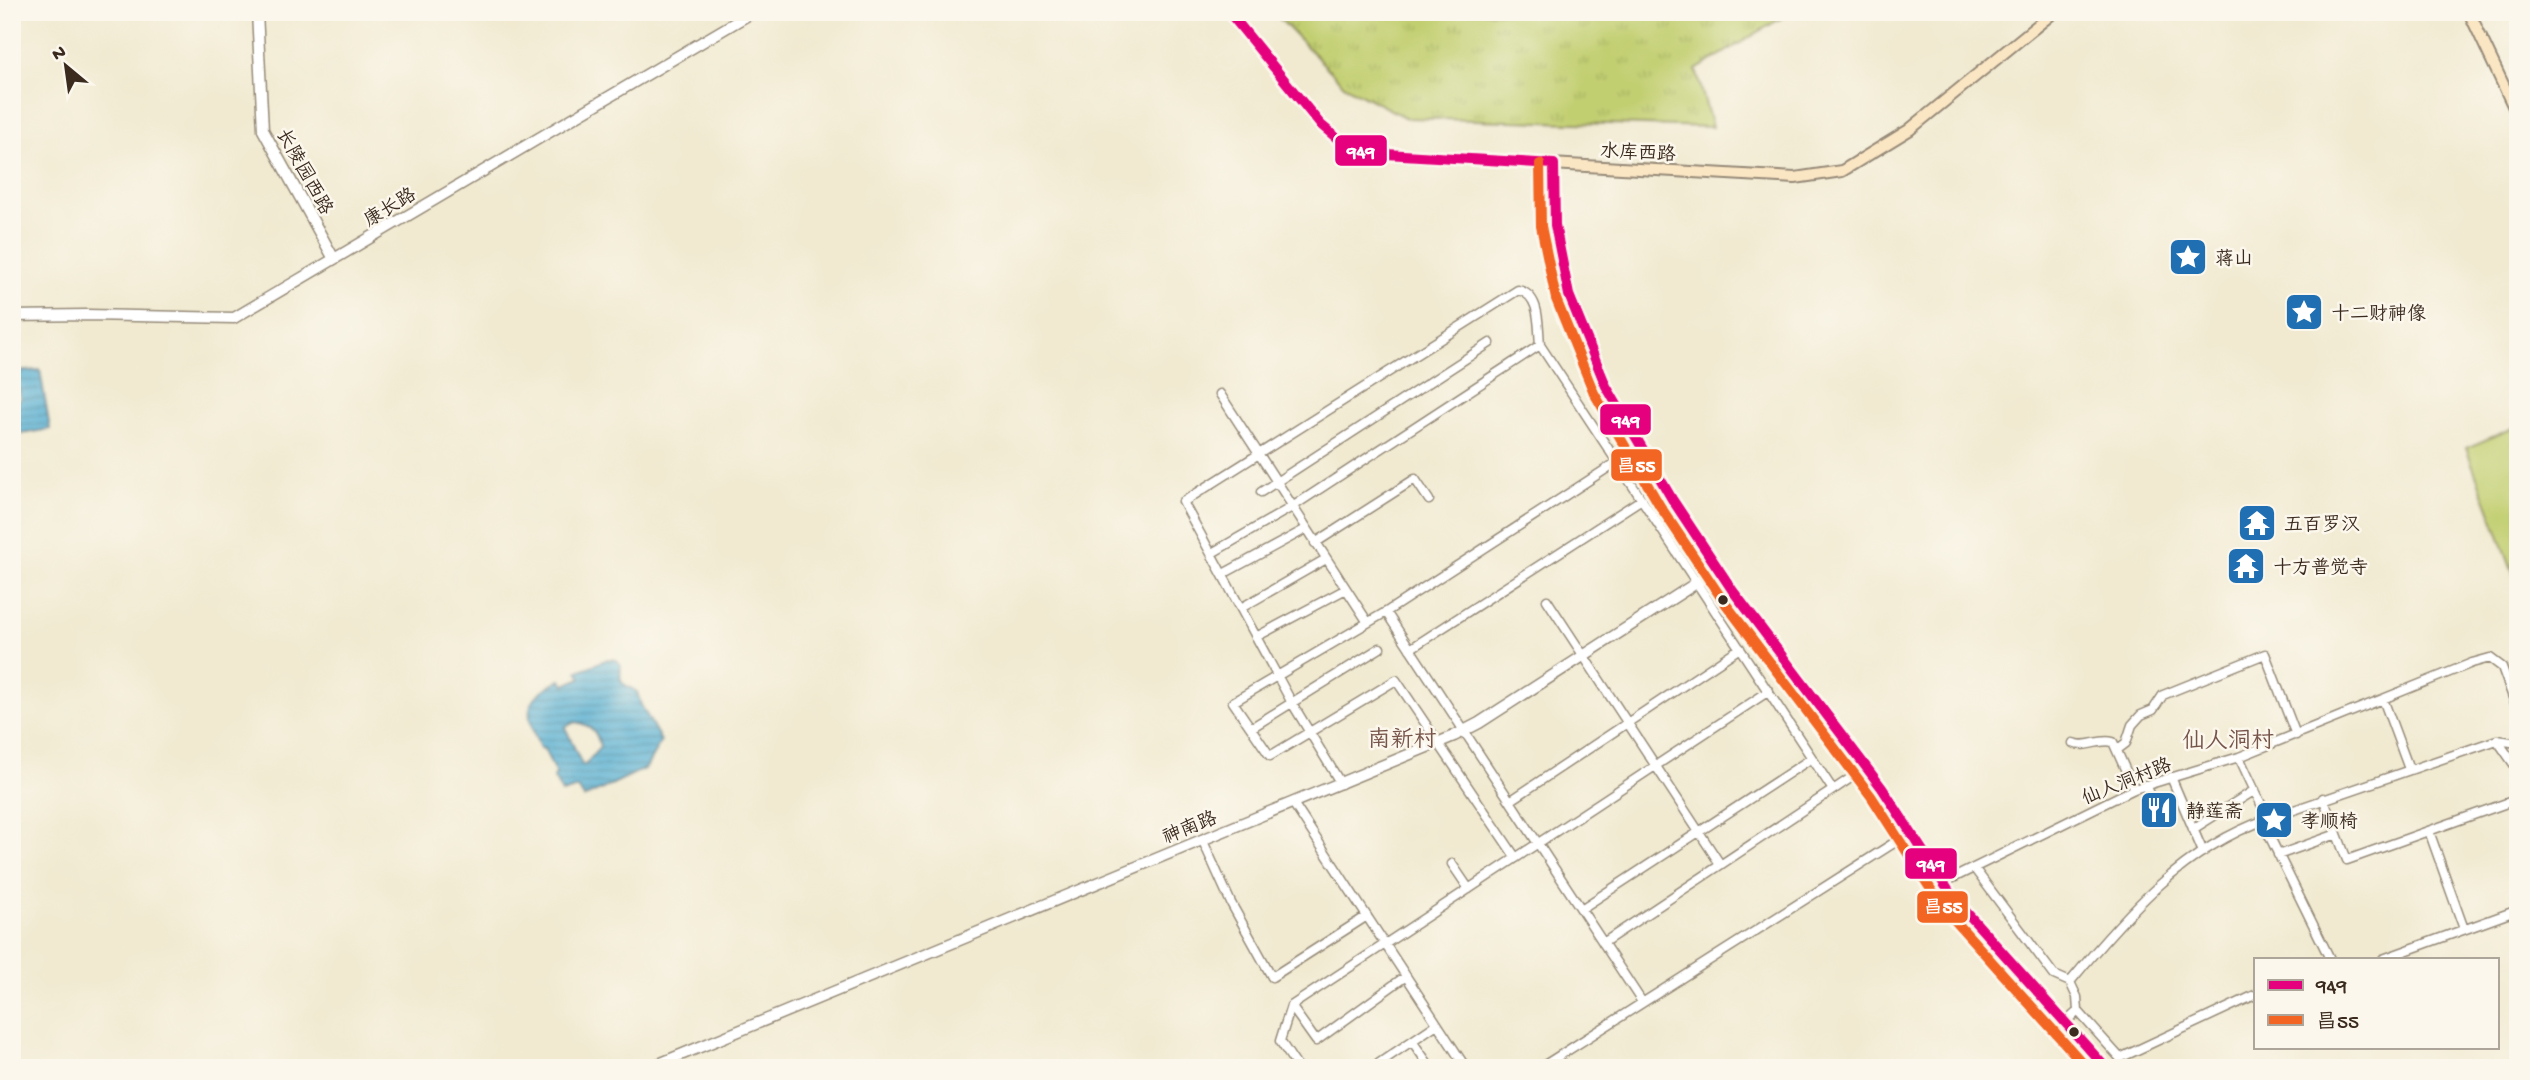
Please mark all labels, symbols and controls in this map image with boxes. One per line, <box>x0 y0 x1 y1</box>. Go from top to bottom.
north arrow <box>32 32 102 102</box>
text: N <box>48 41 70 67</box>
street label: 长陵园西路 <box>270 125 337 220</box>
line badge: 949 <box>1334 134 1388 167</box>
street label: 水库西路 <box>1599 140 1676 168</box>
text: 949 <box>1346 142 1375 165</box>
street label: 康长路 <box>360 184 421 234</box>
place icon: 蒋山 <box>2167 236 2209 278</box>
place label: 蒋山 <box>2215 248 2253 272</box>
place icon: 十二财神像 <box>2283 291 2325 333</box>
place label: 十二财神像 <box>2331 303 2426 327</box>
line badge: 949 <box>1599 403 1652 436</box>
text: 949 <box>1611 411 1640 434</box>
line badge: 昌55 <box>1610 448 1663 482</box>
text: 昌55 <box>1617 457 1655 480</box>
temple icon: 五百罗汉 <box>2236 502 2278 544</box>
place label: 五百罗汉 <box>2284 515 2360 538</box>
temple icon: 十方普觉寺 <box>2225 545 2267 587</box>
place label: 十方普觉寺 <box>2273 557 2368 581</box>
unlabelled marker <box>1716 593 1730 607</box>
district label: 南新村 <box>1368 727 1437 755</box>
district label: 仙人洞村 <box>2182 728 2274 756</box>
street label: 仙人洞村路 <box>2079 754 2176 812</box>
restaurant icon: 静莲斋 <box>2138 789 2180 831</box>
place icon: 孝顺椅 <box>2253 799 2295 841</box>
place label: 静莲斋 <box>2186 801 2243 825</box>
street label: 神南路 <box>1159 807 1221 851</box>
place label: 孝顺椅 <box>2301 811 2358 835</box>
line badge: 949 <box>1904 847 1958 880</box>
text: 949 <box>1916 855 1945 878</box>
line badge: 昌55 <box>1916 890 1969 924</box>
text: 昌55 <box>1924 898 1962 921</box>
legend <box>2254 958 2498 1048</box>
text: 949 <box>2315 976 2347 1001</box>
text: 昌55 <box>2316 1011 2359 1037</box>
unlabelled marker <box>2067 1025 2081 1039</box>

